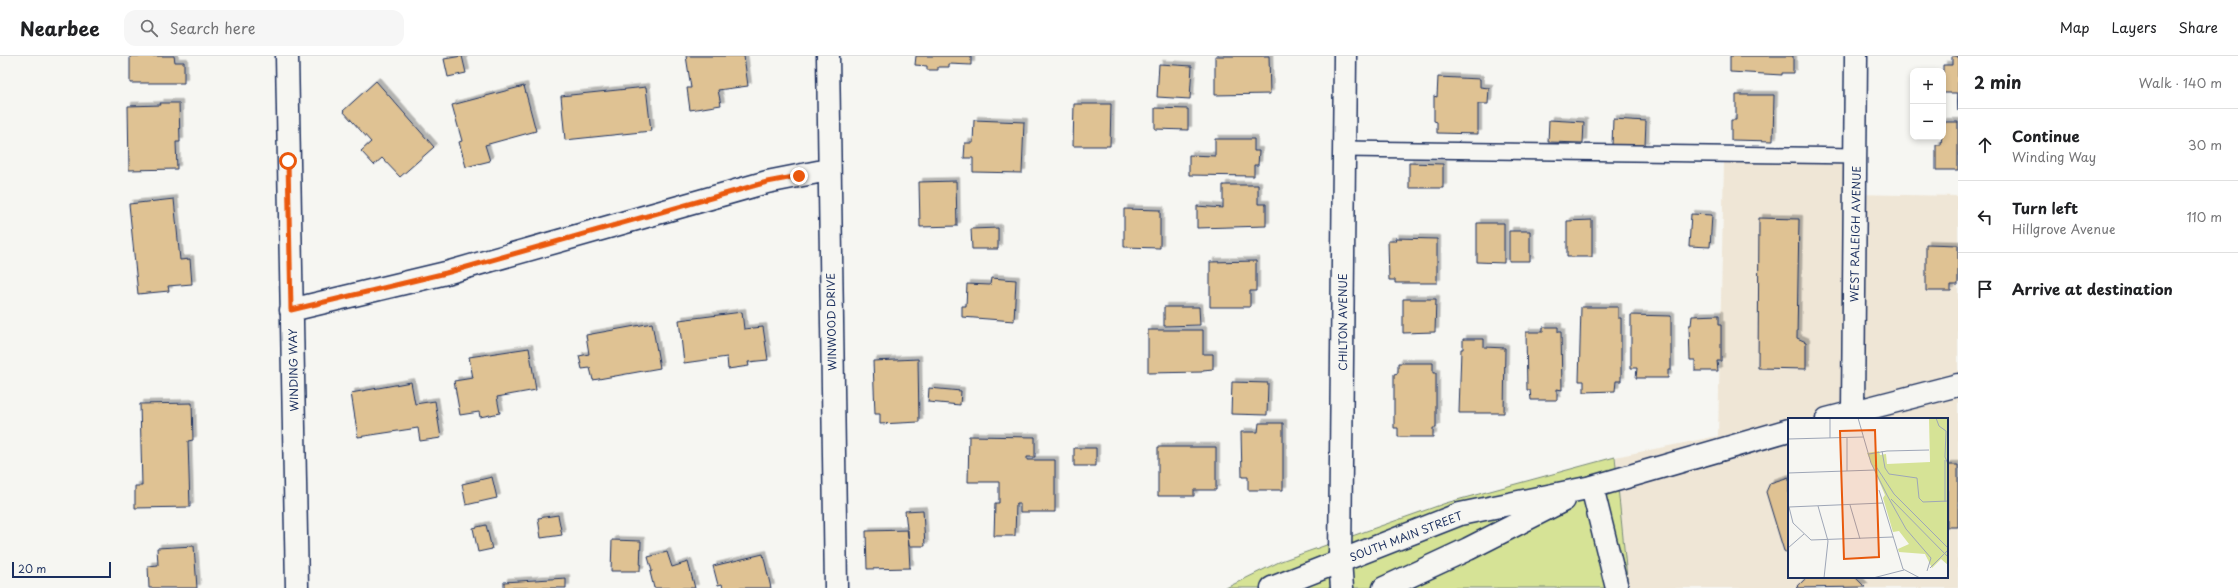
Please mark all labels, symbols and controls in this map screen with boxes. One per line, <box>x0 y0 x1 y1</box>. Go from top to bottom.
search box <box>124 10 404 46</box>
text: Nearbee <box>20 14 100 42</box>
text: Search here <box>170 16 255 39</box>
icon: search <box>138 17 160 39</box>
text: Map <box>2060 17 2090 38</box>
text: Layers <box>2112 17 2157 38</box>
text: Share <box>2179 17 2218 38</box>
map controls <box>1910 68 1946 140</box>
button: + <box>1910 68 1946 104</box>
text: 2 min <box>1974 69 2021 95</box>
text: Walk · 140 m <box>2139 73 2222 92</box>
button: − <box>1910 104 1946 140</box>
text: Continue <box>2012 124 2080 147</box>
icon: ahead <box>1974 134 1996 156</box>
text: 30 m <box>2188 135 2222 154</box>
text: Winding Way <box>2012 147 2096 166</box>
route start <box>279 152 297 170</box>
street label: WEST RALEIGH AVENUE <box>1845 166 1865 302</box>
route end <box>790 167 808 185</box>
text: Turn left <box>2012 196 2078 219</box>
icon: left <box>1974 206 1996 228</box>
text: 110 m <box>2187 207 2222 226</box>
text: Hillgrove Avenue <box>2012 219 2115 238</box>
street label: WINWOOD DRIVE <box>822 273 840 371</box>
street label: CHILTON AVENUE <box>1334 273 1351 371</box>
text: Arrive at destination <box>2012 277 2173 300</box>
icon: arrive <box>1974 278 1996 300</box>
street label: WINDING WAY <box>284 328 302 412</box>
inset map <box>1788 418 1948 578</box>
street label: SOUTH MAIN STREET <box>1347 506 1465 565</box>
scale bar <box>12 560 111 579</box>
text: 20 m <box>18 560 46 577</box>

